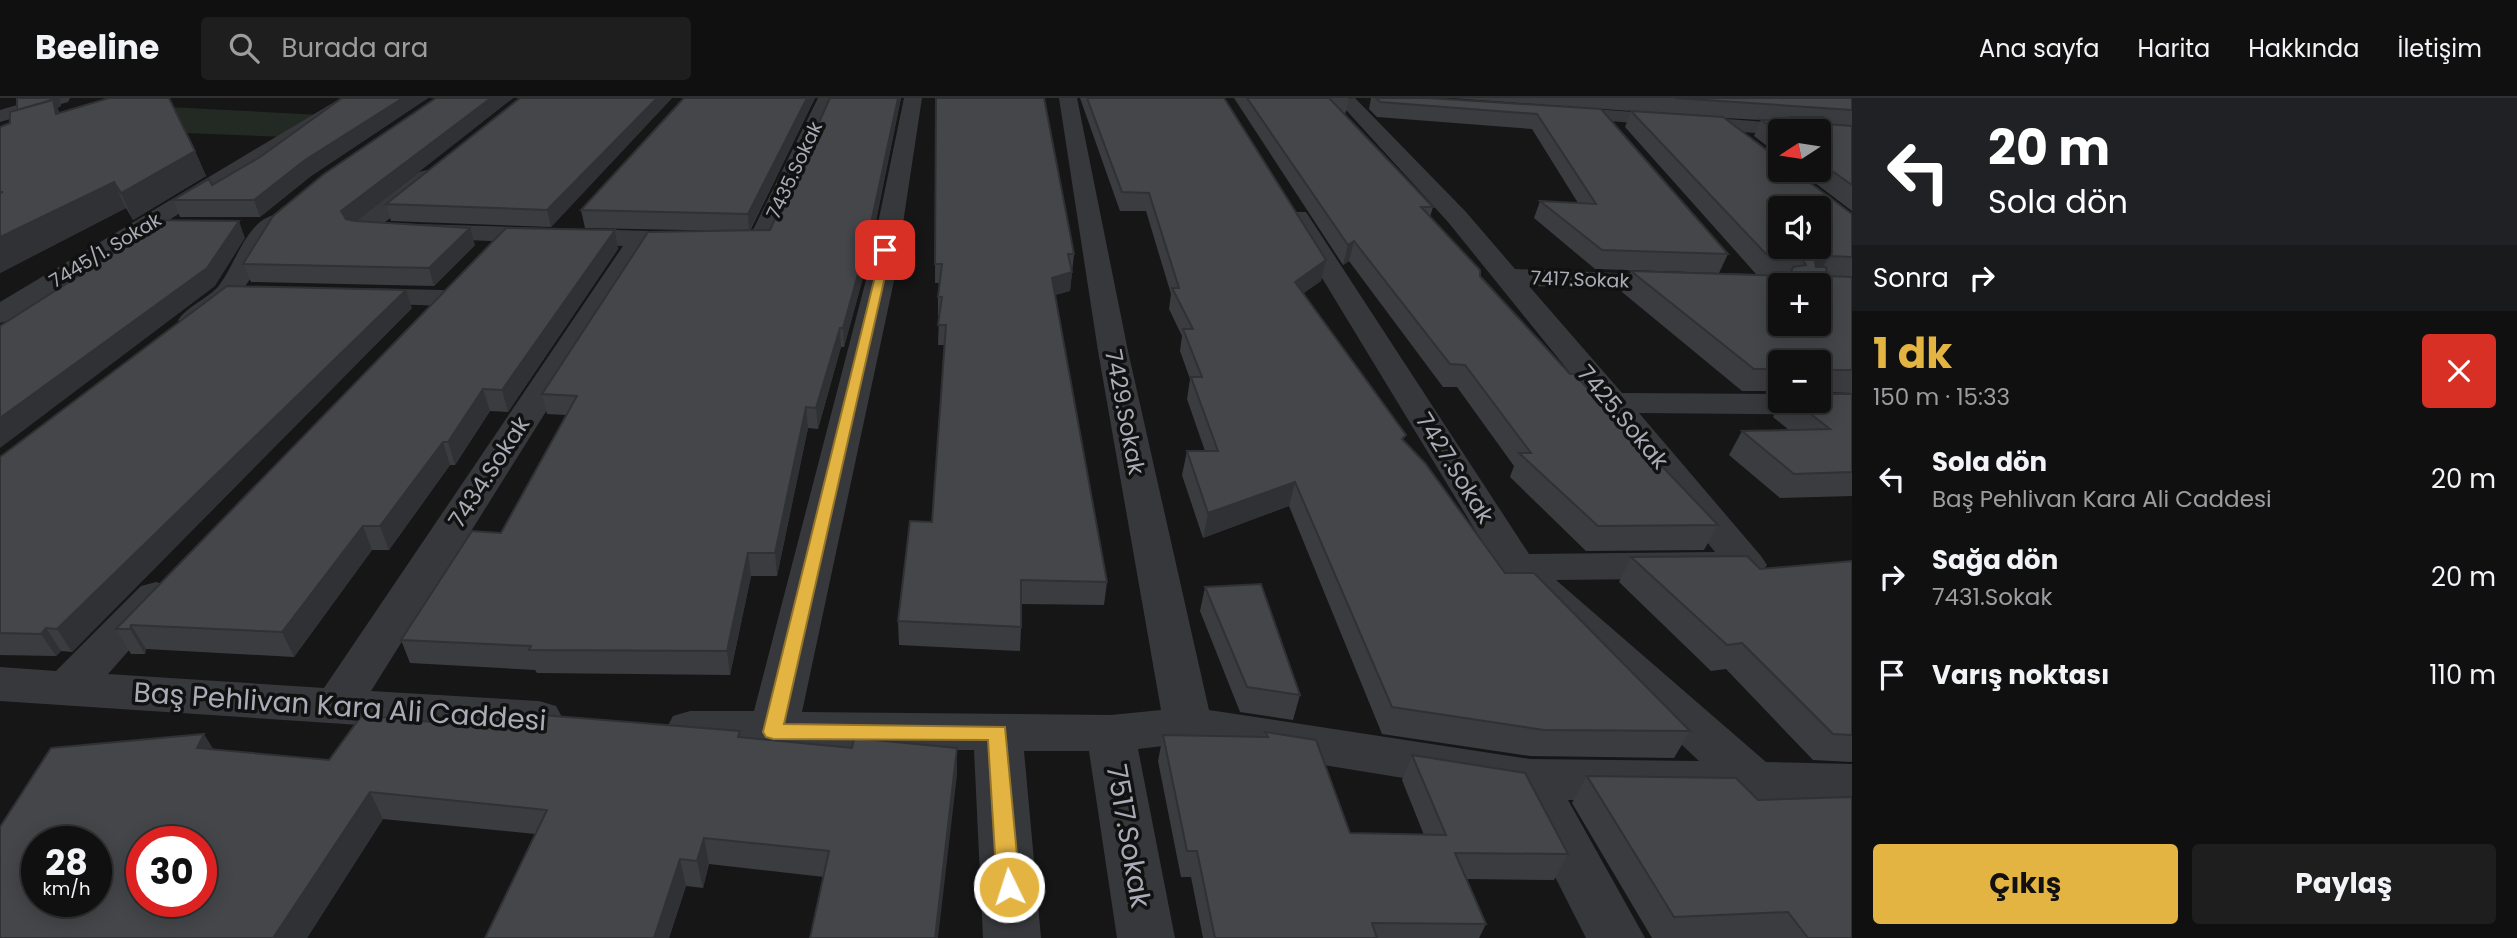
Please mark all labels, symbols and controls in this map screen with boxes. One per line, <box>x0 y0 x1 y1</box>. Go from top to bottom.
search box <box>201 17 691 80</box>
text: Beeline <box>35 24 159 71</box>
icon: search <box>225 29 263 67</box>
text: Burada ara <box>281 30 428 66</box>
text: Ana sayfa <box>1979 32 2100 65</box>
text: Harita <box>2138 32 2210 65</box>
text: Hakkında <box>2248 32 2360 65</box>
text: İletişim <box>2398 32 2482 65</box>
text: 20 m <box>1988 114 2110 182</box>
street label: 7435.Sokak <box>760 117 829 224</box>
north arrow <box>1768 119 1830 182</box>
map controls <box>1768 119 1831 413</box>
icon: left <box>1873 126 1964 217</box>
text: Sola dön <box>1988 179 2128 224</box>
button: sound <box>1768 196 1831 259</box>
street label: 7445/1. Sokak <box>44 206 166 294</box>
pin <box>855 220 915 280</box>
icon: arrive <box>866 231 904 269</box>
icon: right <box>1963 259 2001 297</box>
text: Sonra <box>1873 260 1949 296</box>
street label: 7417.Sokak <box>1530 264 1630 295</box>
button: + <box>1768 273 1831 336</box>
text: 1 dk <box>1873 324 1952 383</box>
button: close <box>2422 334 2496 408</box>
street label: 7429.Sokak <box>1097 347 1153 478</box>
button: − <box>1768 350 1831 413</box>
street label: 7425.Sokak <box>1570 358 1676 476</box>
text: 150 m · 15:33 <box>1873 381 2010 413</box>
street label: 7427.Sokak <box>1408 406 1502 530</box>
street label: 7434.Sokak <box>441 410 537 534</box>
text: Sola dön <box>1932 444 2047 480</box>
icon: left <box>1873 460 1911 498</box>
text: 20 m <box>2431 461 2496 497</box>
text: Baş Pehlivan Kara Ali Caddesi <box>1932 483 2272 515</box>
text: Sağa dön <box>1932 542 2058 578</box>
icon: right <box>1873 558 1911 596</box>
text: 20 m <box>2431 559 2496 595</box>
text: 7431.Sokak <box>1932 581 2052 613</box>
icon: arrive <box>1873 656 1911 694</box>
text: Varış noktası <box>1932 657 2109 693</box>
text: 110 m <box>2429 657 2496 693</box>
street label: Baş Pehlivan Kara Ali Caddesi <box>132 673 548 740</box>
street label: 7517.Sokak <box>1097 761 1160 912</box>
speed limit sign: 30 <box>126 826 217 917</box>
text: 28 <box>45 838 88 887</box>
button: Çıkış <box>1873 844 2178 924</box>
button: Paylaş <box>2192 844 2496 924</box>
position arrow <box>972 850 1046 924</box>
text: km/h <box>43 876 90 901</box>

